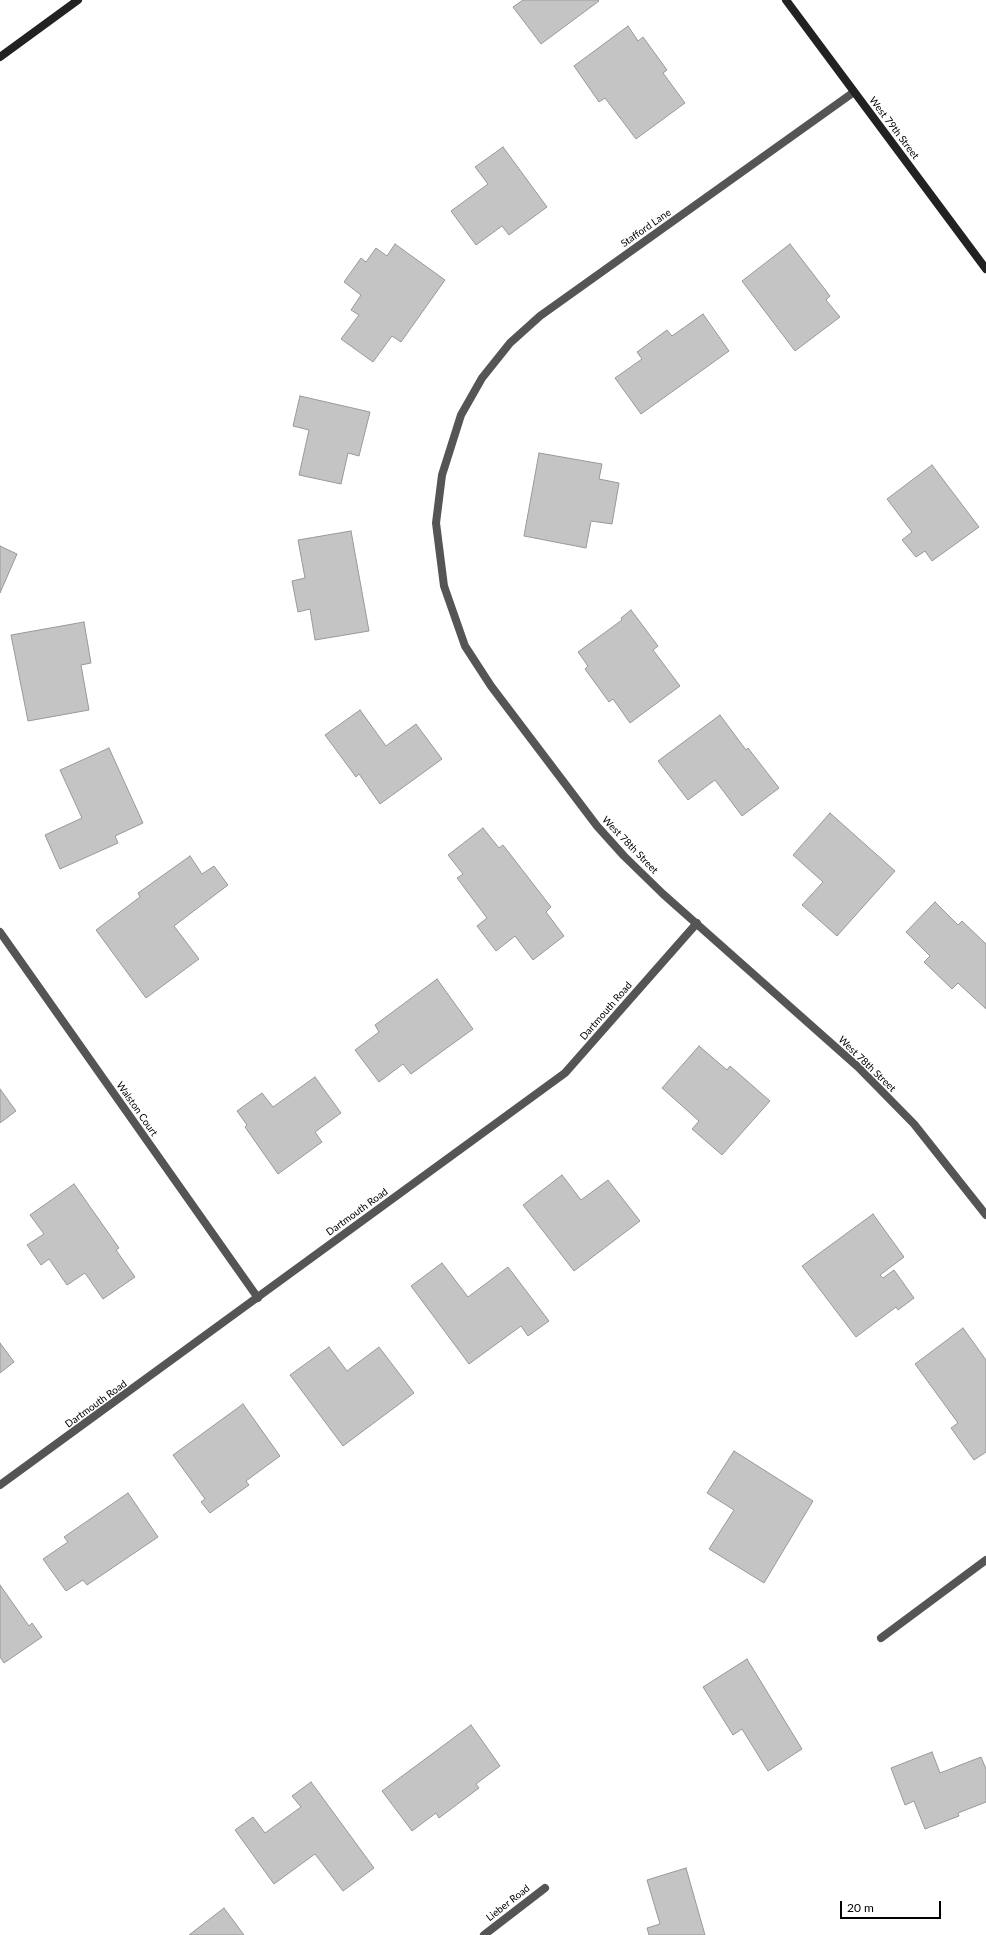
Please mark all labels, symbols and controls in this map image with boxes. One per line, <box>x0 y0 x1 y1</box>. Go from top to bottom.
street label: West 79th Street <box>867 94 921 162</box>
street label: Stafford Lane <box>619 206 673 250</box>
street label: West 78th Street <box>600 814 660 876</box>
street label: Dartmouth Road <box>578 979 634 1043</box>
street label: West 78th Street <box>836 1034 898 1094</box>
street label: Walston Court <box>114 1079 160 1139</box>
street label: Dartmouth Road <box>324 1186 390 1238</box>
street label: Dartmouth Road <box>63 1378 129 1430</box>
street label: Lieber Road <box>484 1882 532 1924</box>
scale bar <box>842 1893 943 1919</box>
text: 20 m <box>847 1900 874 1915</box>

